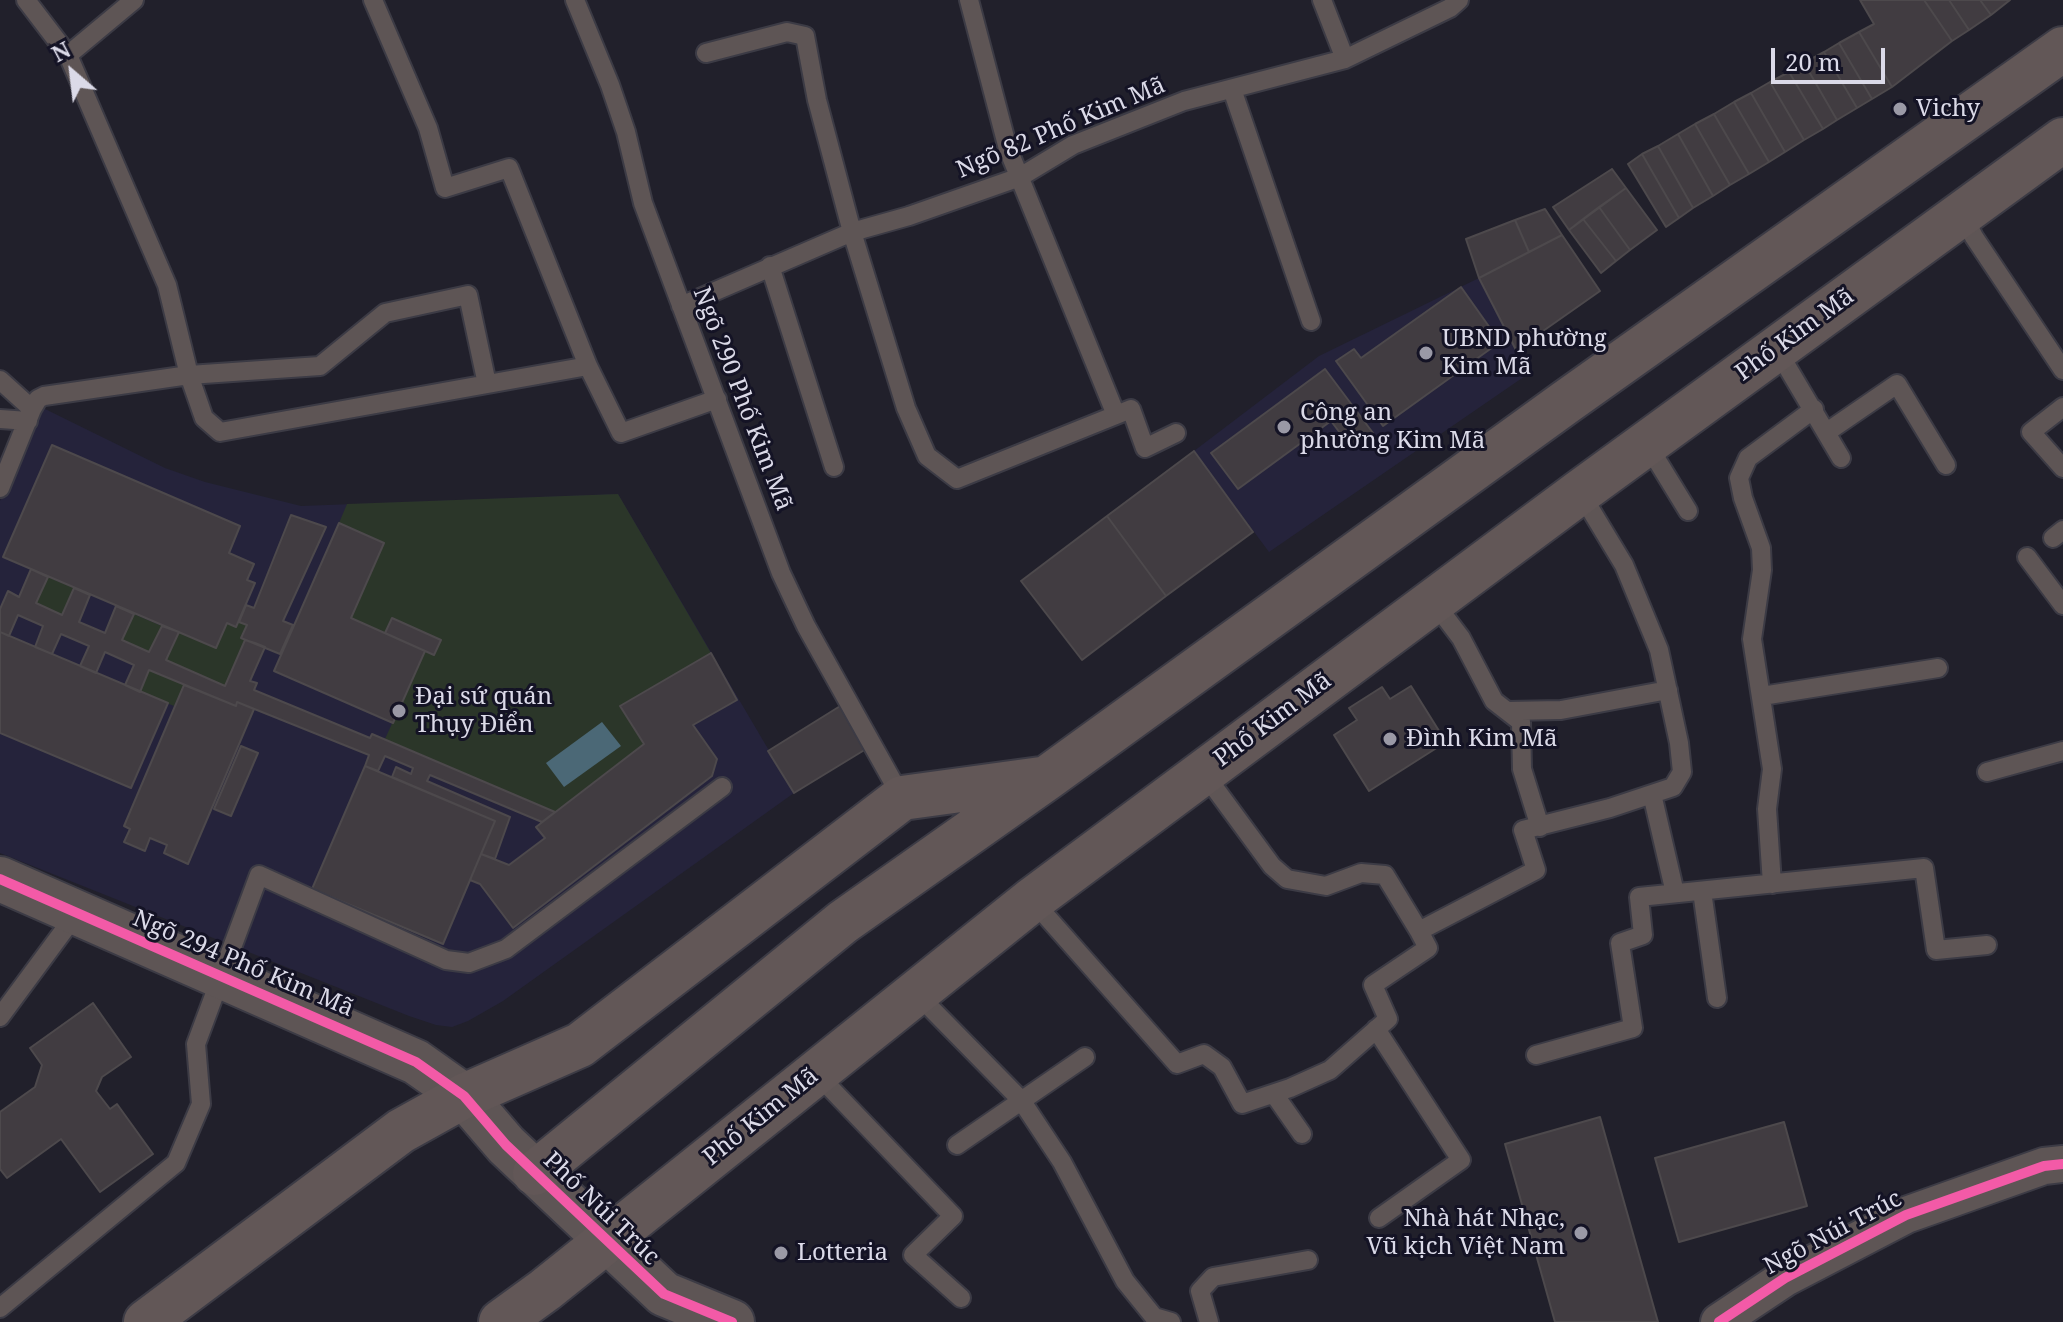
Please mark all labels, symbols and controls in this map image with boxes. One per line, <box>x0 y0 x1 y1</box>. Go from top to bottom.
north arrow <box>32 32 112 112</box>
scale bar <box>1775 32 1889 82</box>
text: N <box>46 33 75 68</box>
text: 20 m <box>1785 45 1841 78</box>
street label: Ngõ 82 Phố Kim Mã <box>952 71 1170 185</box>
place label: Vichy <box>1916 95 1980 123</box>
marker: Vichy <box>1891 100 1909 118</box>
street label: Phố Kim Mã <box>1730 282 1860 388</box>
street label: Ngõ 290 Phố Kim Mã <box>686 283 798 515</box>
place label: UBND phường Kim Mã <box>1442 325 1607 381</box>
marker: UBND phường Kim Mã <box>1417 344 1435 362</box>
place label: Công an phường Kim Mã <box>1300 399 1485 455</box>
marker: Công an phường Kim Mã <box>1275 418 1293 436</box>
street label: Phố Kim Mã <box>1209 667 1337 773</box>
place label: Đại sứ quán Thụy Điển <box>415 683 552 739</box>
marker: Đại sứ quán Thụy Điển <box>390 702 408 720</box>
place label: Đình Kim Mã <box>1406 725 1558 753</box>
marker: Đình Kim Mã <box>1381 730 1399 748</box>
street label: Ngõ 294 Phố Kim Mã <box>128 904 358 1024</box>
street label: Phố Kim Mã <box>698 1062 824 1172</box>
street label: Phố Núi Trúc <box>537 1146 665 1272</box>
street label: Ngõ Núi Trúc <box>1759 1185 1907 1281</box>
place label: Nhà hát Nhạc, Vũ kịch Việt Nam <box>1366 1205 1565 1261</box>
marker: Nhà hát Nhạc, Vũ kịch Việt Nam <box>1572 1224 1590 1242</box>
place label: Lotteria <box>797 1239 888 1267</box>
marker: Lotteria <box>772 1244 790 1262</box>

